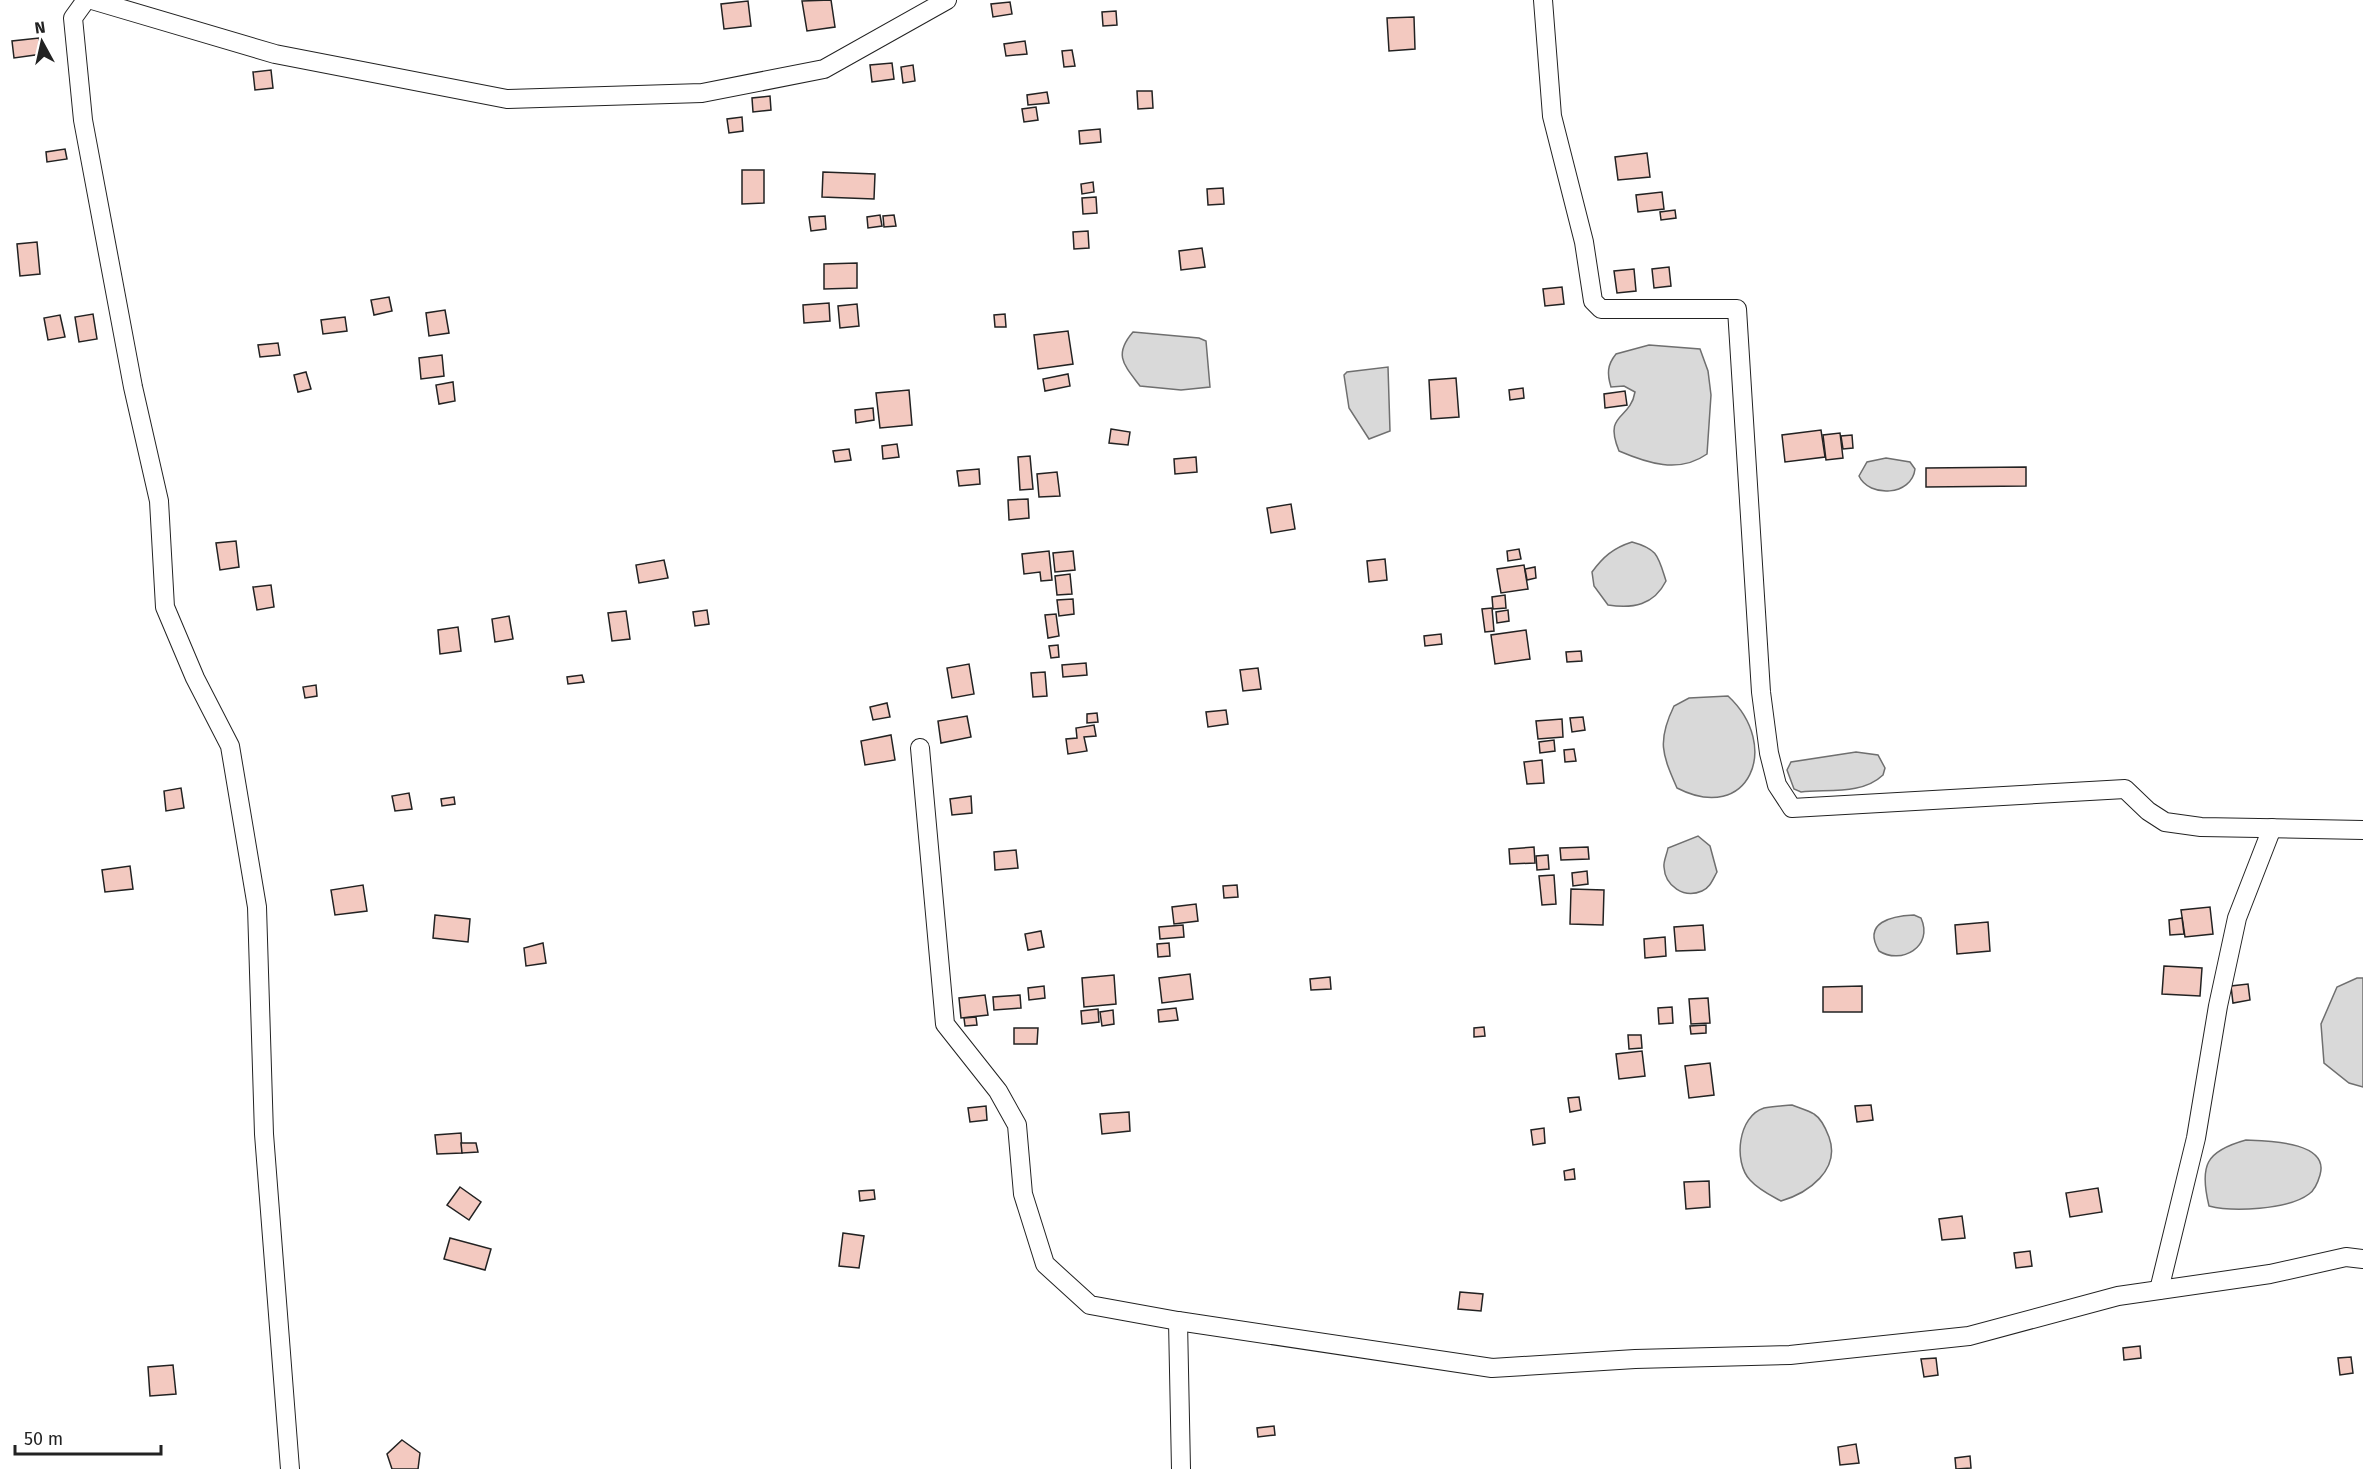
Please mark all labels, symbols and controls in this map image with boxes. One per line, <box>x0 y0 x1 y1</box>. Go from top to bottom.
north arrow <box>12 12 72 72</box>
text: N <box>33 17 47 38</box>
scale bar <box>15 1418 160 1456</box>
text: 50 m <box>24 1428 63 1450</box>

